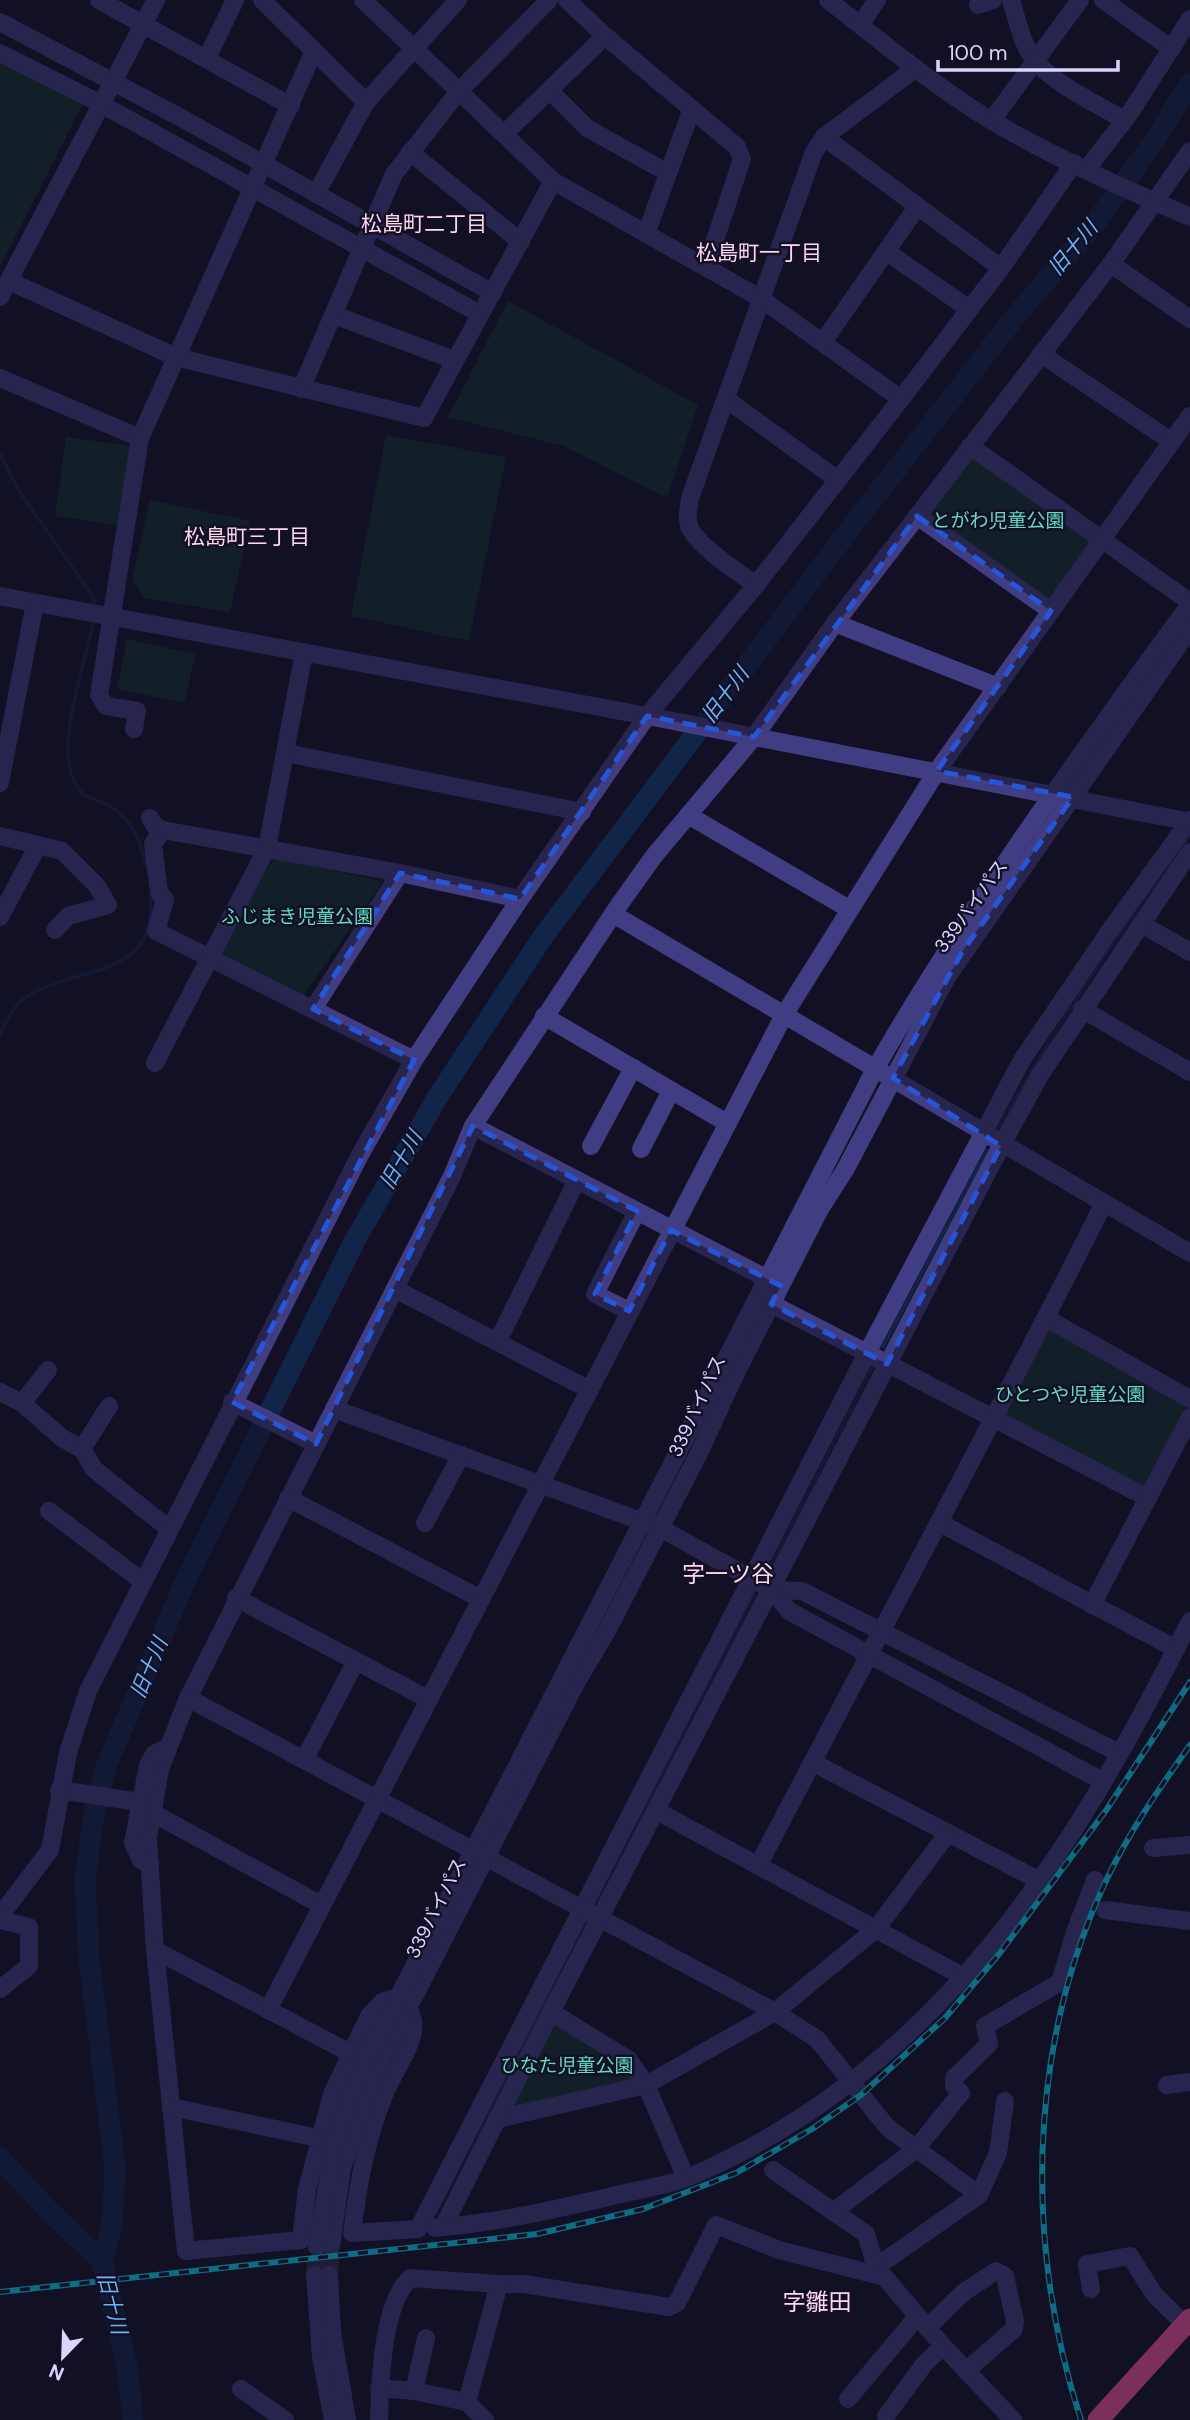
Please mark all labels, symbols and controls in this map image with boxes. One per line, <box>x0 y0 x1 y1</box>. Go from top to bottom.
scale bar <box>938 28 1118 72</box>
text: 100 m <box>948 39 1008 67</box>
district label: 松島町二丁目 <box>361 210 487 238</box>
water label: 旧十川 <box>1042 213 1105 281</box>
district label: 松島町一丁目 <box>696 239 822 267</box>
park label: とがわ児童公園 <box>931 508 1065 533</box>
district label: 松島町三丁目 <box>184 523 310 551</box>
water label: 旧十川 <box>695 660 756 729</box>
street label: 339バイパス <box>929 854 1013 958</box>
park label: ふじまき児童公園 <box>221 904 373 929</box>
water label: 旧十川 <box>373 1124 430 1194</box>
street label: 339バイパス <box>663 1351 731 1461</box>
park label: ひとつや児童公園 <box>995 1382 1145 1407</box>
district label: 字一ツ谷 <box>682 1559 774 1589</box>
water label: 旧十川 <box>124 1632 175 1702</box>
street label: 339バイパス <box>400 1854 472 1962</box>
park label: ひなた児童公園 <box>500 2053 634 2078</box>
water label: 旧十川 <box>91 2269 134 2339</box>
district label: 字雛田 <box>783 2287 852 2317</box>
north arrow <box>28 2322 98 2392</box>
text: N <box>45 2358 68 2386</box>

